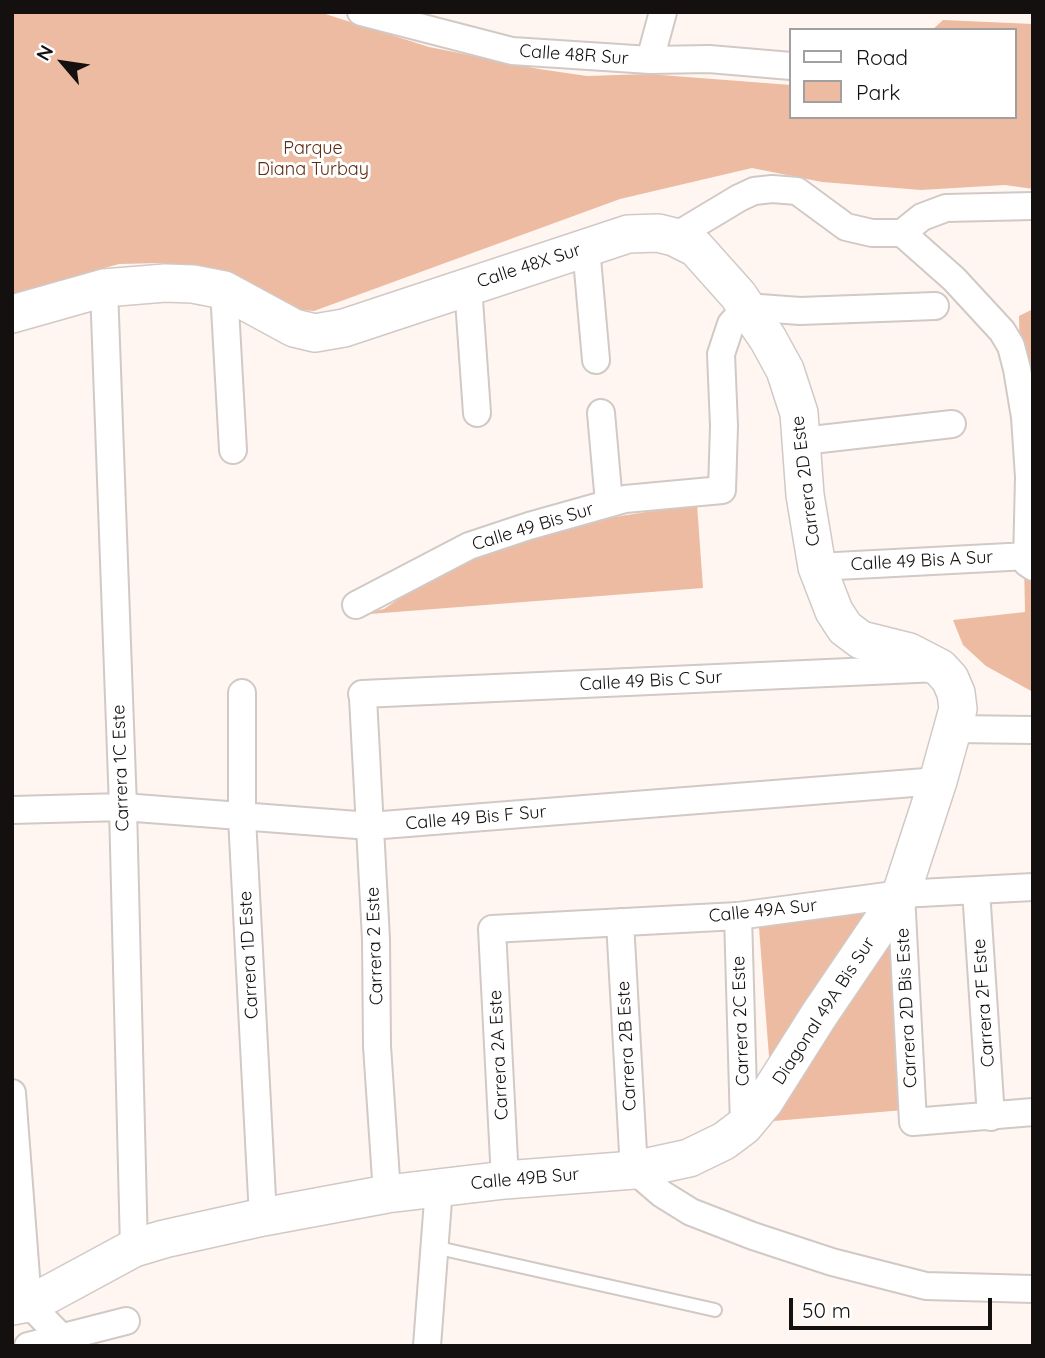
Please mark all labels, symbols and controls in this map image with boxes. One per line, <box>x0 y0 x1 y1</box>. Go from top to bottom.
north arrow <box>28 28 98 98</box>
legend <box>790 28 1017 119</box>
street label: Calle 48R Sur <box>519 40 629 70</box>
text: N <box>31 41 59 65</box>
text: Road <box>856 44 908 70</box>
text: Park <box>856 79 900 105</box>
park label: Parque Diana Turbay <box>257 138 369 180</box>
street label: Calle 48X Sur <box>474 239 584 293</box>
street label: Carrera 2D Este <box>787 414 825 548</box>
street label: Calle 49 Bis Sur <box>470 498 596 556</box>
street label: Calle 49 Bis A Sur <box>850 546 994 576</box>
street label: Calle 49 Bis C Sur <box>579 666 723 696</box>
street label: Carrera 1C Este <box>108 704 134 832</box>
street label: Calle 49 Bis F Sur <box>405 801 547 835</box>
street label: Carrera 2 Este <box>362 886 388 1006</box>
street label: Carrera 1D Este <box>235 890 263 1020</box>
street label: Calle 49A Sur <box>708 895 818 927</box>
street label: Carrera 2D Bis Este <box>892 927 922 1089</box>
street label: Diagonal 49A Bis Sur <box>768 933 880 1089</box>
street label: Carrera 2F Este <box>969 938 999 1068</box>
street label: Carrera 2C Este <box>728 956 754 1086</box>
street label: Carrera 2B Este <box>613 980 641 1112</box>
street label: Carrera 2A Este <box>485 989 513 1121</box>
street label: Calle 49B Sur <box>470 1163 580 1195</box>
scale bar <box>793 1284 996 1328</box>
text: 50 m <box>802 1297 851 1323</box>

